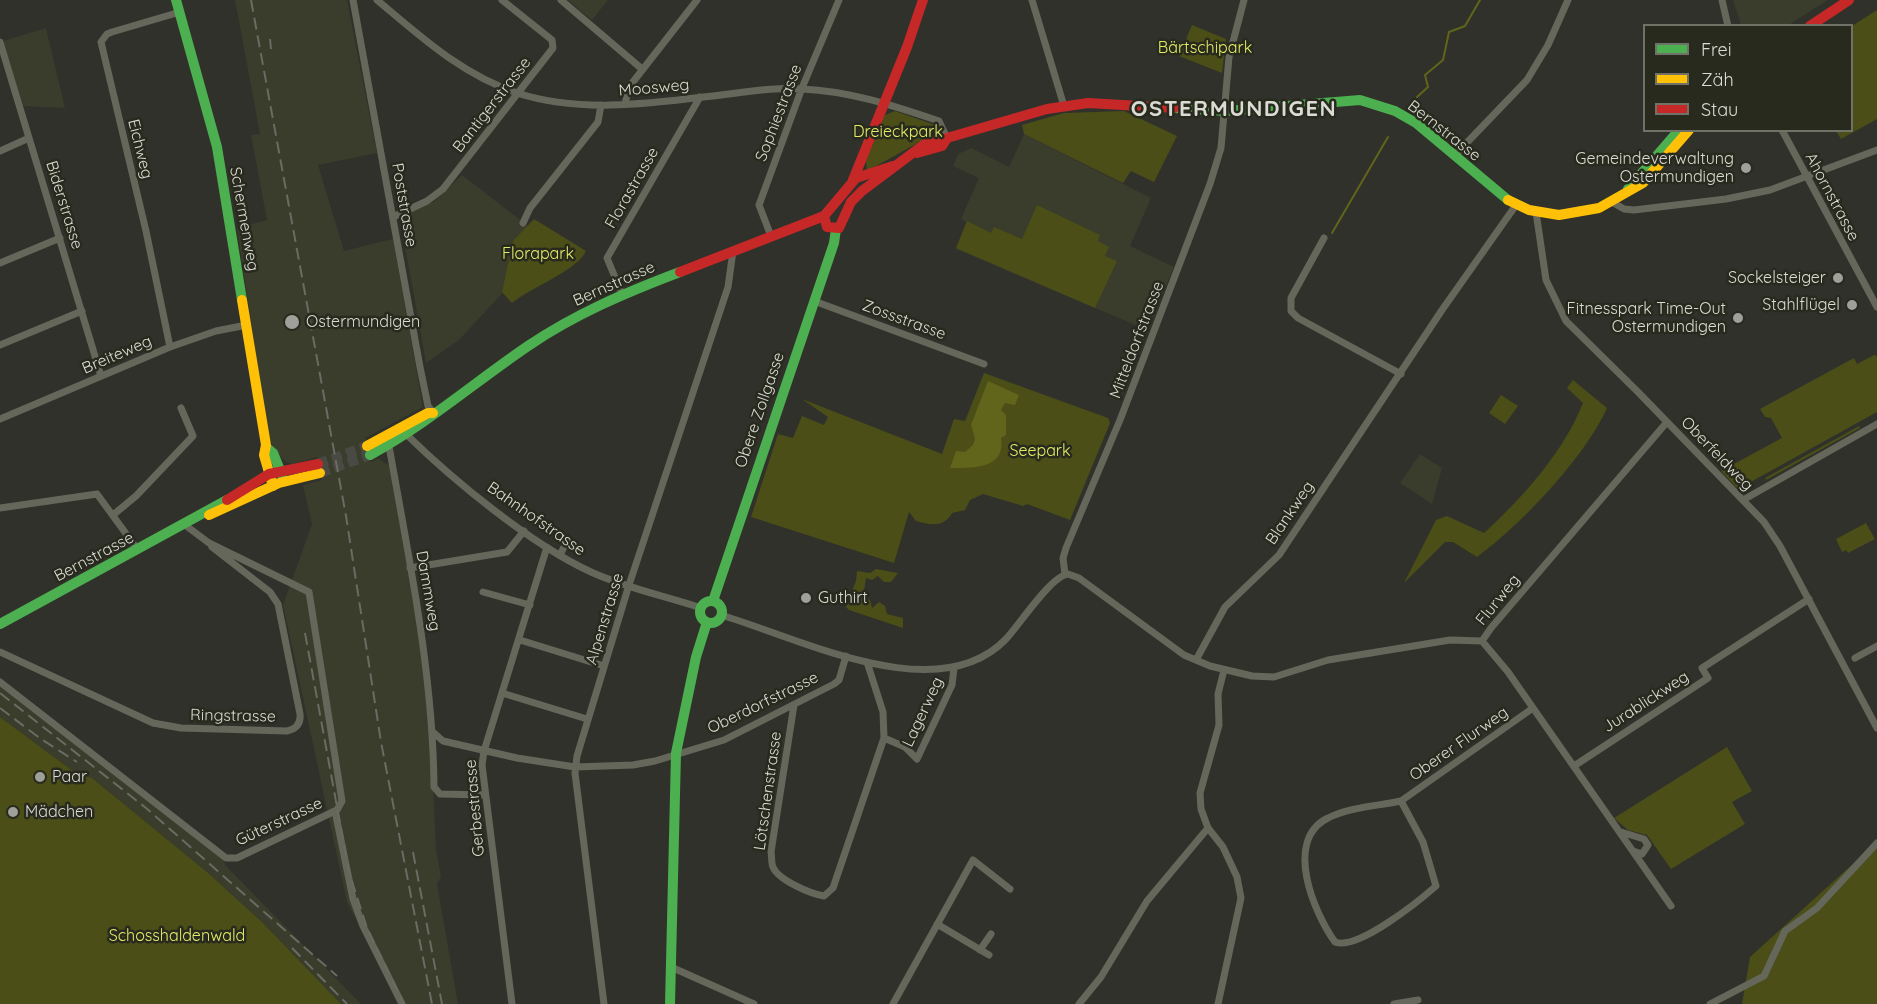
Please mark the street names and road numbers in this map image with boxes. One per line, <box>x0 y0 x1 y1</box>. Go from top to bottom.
street label: Bantigerstrasse <box>449 53 535 157</box>
street label: Sophiestrasse <box>752 62 806 164</box>
street label: Moosweg <box>618 75 690 101</box>
street label: Bernstrasse <box>1404 97 1484 165</box>
street label: Eichweg <box>123 117 157 181</box>
street label: Florastrasse <box>601 144 663 232</box>
street label: Ahornstrasse <box>1801 150 1863 244</box>
street label: Biderstrasse <box>41 159 87 251</box>
street label: Poststrasse <box>387 162 421 248</box>
street label: Schermenweg <box>225 165 263 273</box>
street label: Bernstrasse <box>570 257 658 311</box>
street label: Mitteldorfstrasse <box>1106 279 1168 401</box>
street label: Zossstrasse <box>860 296 948 344</box>
street label: Breiteweg <box>79 332 155 378</box>
street label: Obere Zollgasse <box>731 350 789 470</box>
street label: Oberfeldweg <box>1677 413 1757 495</box>
street label: Bahnhofstrasse <box>483 478 589 560</box>
street label: Blankweg <box>1262 478 1318 548</box>
street label: Bernstrasse <box>51 528 137 586</box>
street label: Dammweg <box>411 549 445 633</box>
street label: Alpenstrasse <box>582 571 628 667</box>
street label: Flurweg <box>1472 571 1524 629</box>
street label: Jurablickweg <box>1599 667 1693 737</box>
street label: Oberdorfstrasse <box>705 668 821 738</box>
street label: Lagerweg <box>898 674 948 750</box>
street label: Oberer Flurweg <box>1406 703 1512 785</box>
street label: Ringstrasse <box>190 706 276 726</box>
street label: Lötschenstrasse <box>750 730 786 852</box>
street label: Gerbestrasse <box>461 759 489 857</box>
street label: Güterstrasse <box>233 794 325 850</box>

